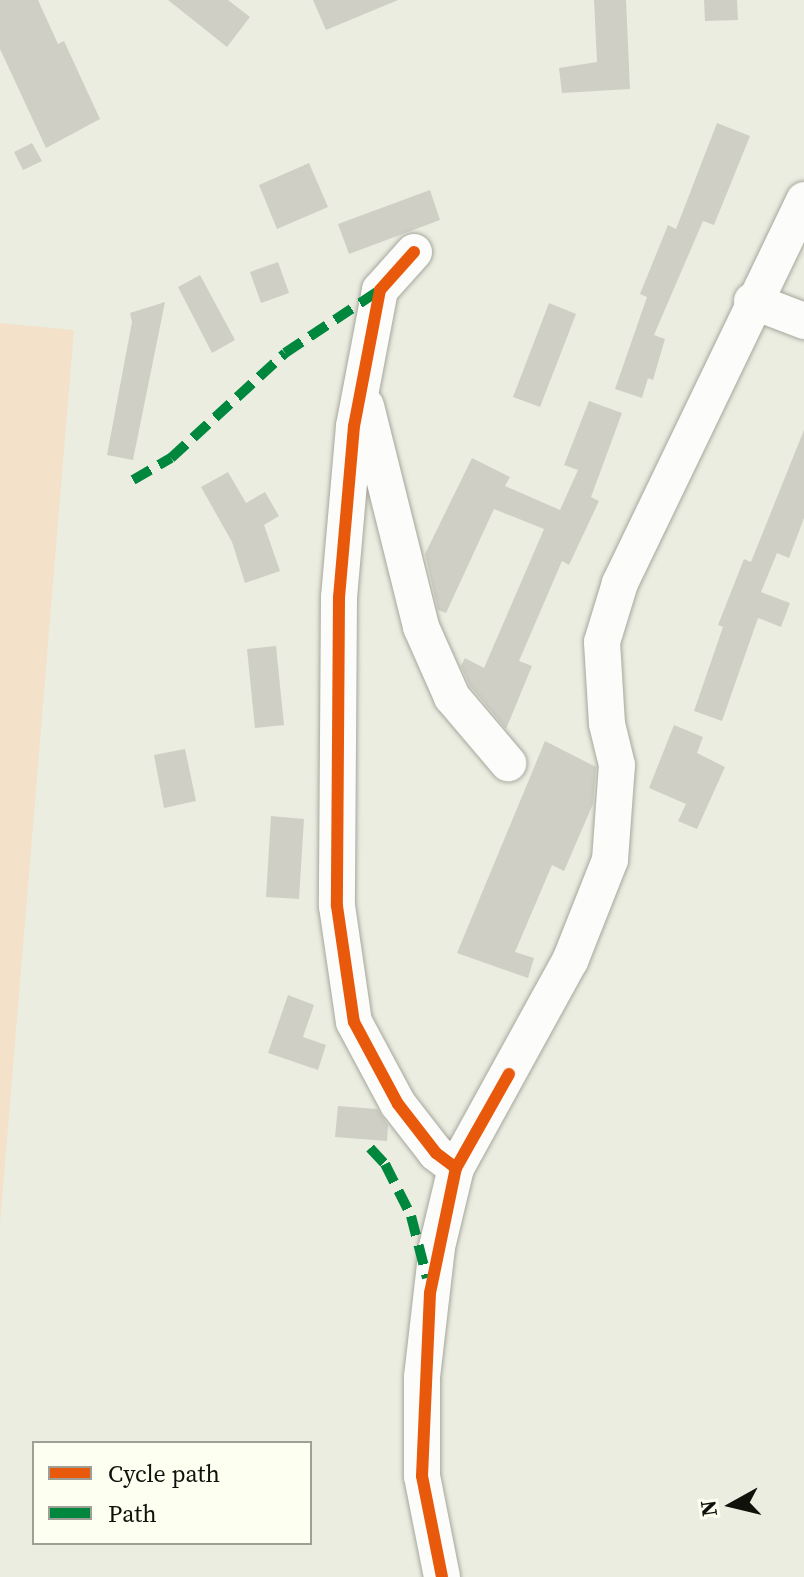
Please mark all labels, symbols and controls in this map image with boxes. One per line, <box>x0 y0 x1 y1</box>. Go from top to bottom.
legend <box>32 1441 312 1545</box>
text: Cycle path <box>108 1457 220 1490</box>
north arrow <box>692 1465 772 1545</box>
text: Path <box>108 1497 157 1530</box>
text: N <box>692 1498 724 1518</box>

